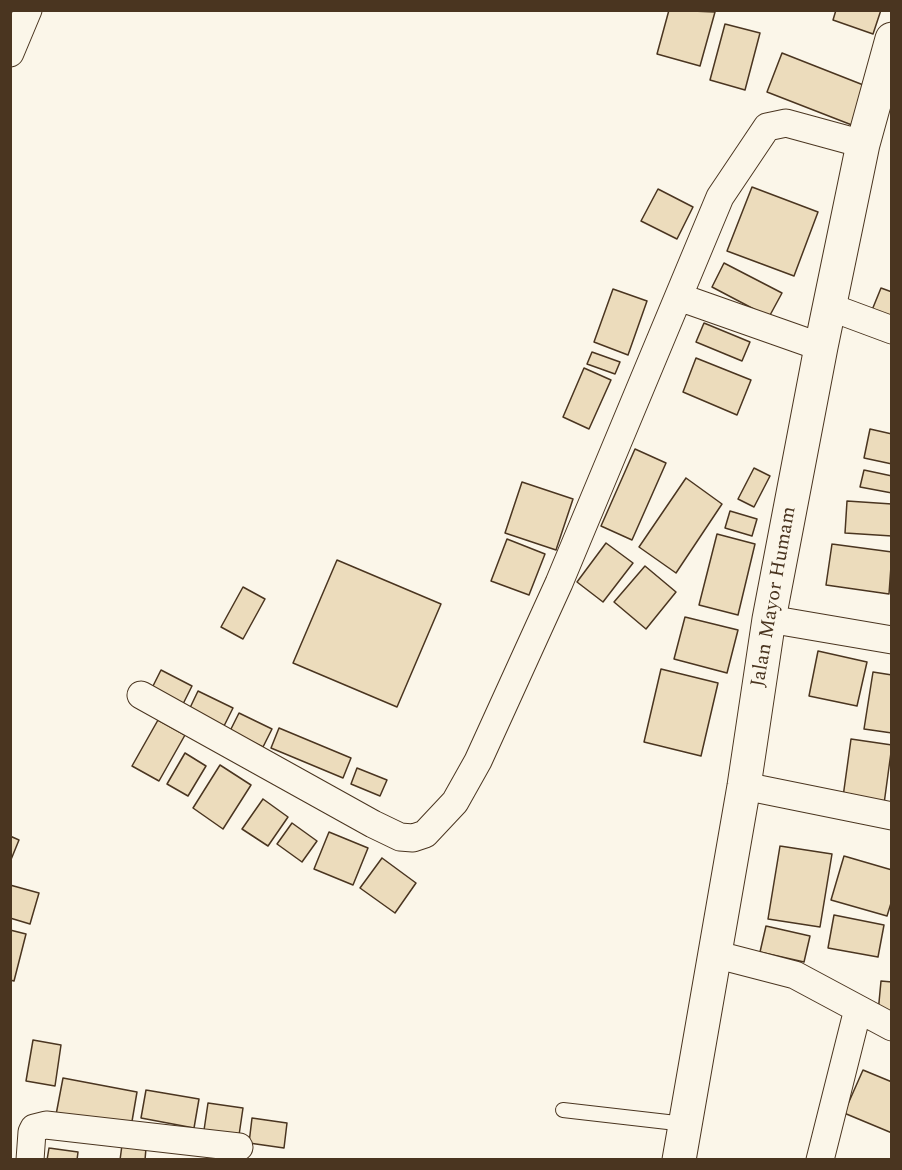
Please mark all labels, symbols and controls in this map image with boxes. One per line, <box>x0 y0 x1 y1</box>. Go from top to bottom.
street label: Jalan Mayor Humam <box>747 505 803 689</box>

